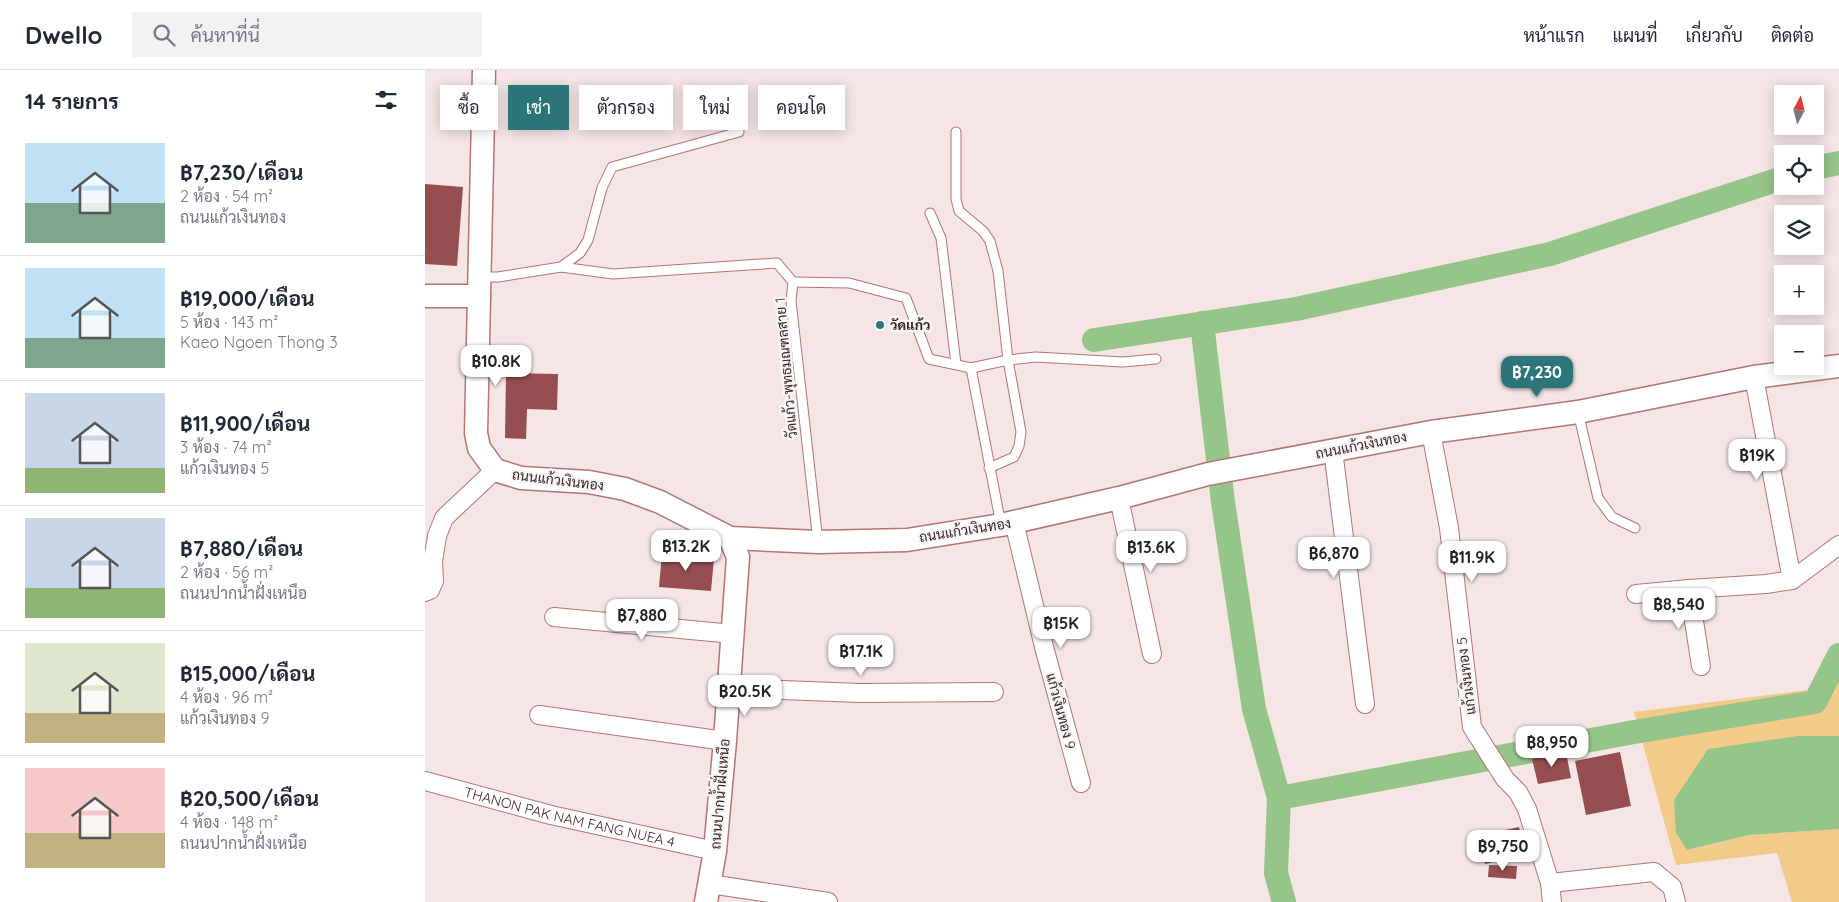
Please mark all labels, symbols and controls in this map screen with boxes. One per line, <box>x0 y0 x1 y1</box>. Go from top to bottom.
search box <box>132 12 482 57</box>
text: Dwello <box>25 20 102 50</box>
icon: search <box>150 21 178 49</box>
text: ค้นหาที่นี่ <box>190 23 260 47</box>
text: หน้าแรก <box>1523 24 1585 47</box>
text: แผนที่ <box>1613 24 1657 47</box>
text: เกี่ยวกับ <box>1685 24 1743 47</box>
text: ติดต่อ <box>1771 24 1814 47</box>
chip: ซื้อ <box>440 85 498 130</box>
chip: เช่า <box>508 85 569 130</box>
chip: ตัวกรอง <box>579 85 673 130</box>
chip: ใหม่ <box>683 85 748 130</box>
chip: คอนโด <box>758 85 845 130</box>
north arrow <box>1774 85 1824 135</box>
map controls <box>1774 85 1824 375</box>
icon: filters <box>372 86 400 114</box>
text: 14 รายการ <box>25 88 119 114</box>
button: locate <box>1774 145 1824 195</box>
text: ฿7,230/เดือน <box>180 159 303 185</box>
icon: home <box>65 163 125 223</box>
text: 2 ห้อง · 54 m² <box>180 186 273 206</box>
button: layers <box>1774 205 1824 255</box>
text: ถนนแก้วเงินทอง <box>180 207 286 227</box>
button: + <box>1774 265 1824 315</box>
text: ฿19,000/เดือน <box>180 285 315 311</box>
icon: home <box>65 288 125 348</box>
street label: วัดแก้ว-พุทธมณฑลสาย 1 <box>771 297 802 439</box>
text: 5 ห้อง · 143 m² <box>180 312 278 332</box>
place label: วัดแก้ว <box>890 316 931 334</box>
marker: วัดแก้ว <box>874 319 886 331</box>
button: − <box>1774 325 1824 375</box>
text: Kaeo Ngoen Thong 3 <box>180 332 338 352</box>
pin: ฿10.8K <box>455 344 537 387</box>
text: ฿10.8K <box>472 351 520 371</box>
pin: ฿7,230 <box>1496 356 1578 398</box>
text: ฿7,230 <box>1512 362 1562 382</box>
text: ฿11,900/เดือน <box>180 410 310 436</box>
icon: home <box>65 413 125 473</box>
street label: ถนนแก้วเงินทอง <box>1314 427 1408 463</box>
text: 3 ห้อง · 74 m² <box>180 437 271 457</box>
pin: ฿19K <box>1727 438 1787 481</box>
text: ฿19K <box>1739 445 1775 465</box>
text: แก้วเงินทอง 5 <box>180 458 269 478</box>
street label: ถนนแก้วเงินทอง <box>511 465 605 495</box>
street label: ถนนแก้วเงินทอง <box>918 514 1012 546</box>
pin: ฿13.2K <box>645 530 727 572</box>
pin: ฿13.6K <box>1110 530 1192 573</box>
text: ฿7,880/เดือน <box>180 535 303 561</box>
text: ฿13.2K <box>662 536 710 556</box>
pin: ฿6,870 <box>1293 536 1375 579</box>
text: ฿13.6K <box>1127 537 1175 557</box>
icon: home <box>65 538 125 598</box>
pin: ฿11.9K <box>1431 540 1513 583</box>
text: ฿6,870 <box>1309 543 1359 563</box>
text: ฿11.9K <box>1449 547 1495 567</box>
text: 2 ห้อง · 56 m² <box>180 562 273 582</box>
text: ถนนปากน้ำฝั่งเหนือ <box>180 583 307 603</box>
pin: ฿8,540 <box>1638 588 1720 630</box>
text: ฿8,540 <box>1653 594 1705 614</box>
pin: ฿7,880 <box>601 598 683 641</box>
text: ฿7,880 <box>617 605 667 625</box>
pin: ฿15K <box>1031 606 1091 649</box>
text: ฿15K <box>1043 613 1079 633</box>
pin: ฿17.1K <box>820 634 902 677</box>
street label: แก้วเงินทอง 5 <box>1452 636 1480 716</box>
text: ฿17.1K <box>839 641 883 661</box>
text: ฿15,000/เดือน <box>180 660 315 686</box>
icon: home <box>65 663 125 723</box>
street label: แก้วเงินทอง 9 <box>1042 671 1080 751</box>
pin: ฿20.5K <box>704 674 786 717</box>
text: ฿20.5K <box>719 681 771 701</box>
text: 4 ห้อง · 96 m² <box>180 687 273 707</box>
text: แก้วเงินทอง 9 <box>180 708 270 728</box>
pin: ฿8,950 <box>1511 726 1593 768</box>
text: ฿8,950 <box>1527 732 1577 752</box>
street label: ถนนปากน้ำฝั่งเหนือ <box>703 738 734 850</box>
street label: THANON PAK NAM FANG NUEA 4 <box>462 783 677 851</box>
text: ฿20,500/เดือน <box>180 785 319 811</box>
icon: home <box>65 788 125 848</box>
text: 4 ห้อง · 148 m² <box>180 812 278 832</box>
pin: ฿9,750 <box>1462 830 1544 872</box>
text: ถนนปากน้ำฝั่งเหนือ <box>180 833 307 853</box>
text: ฿9,750 <box>1478 836 1528 856</box>

